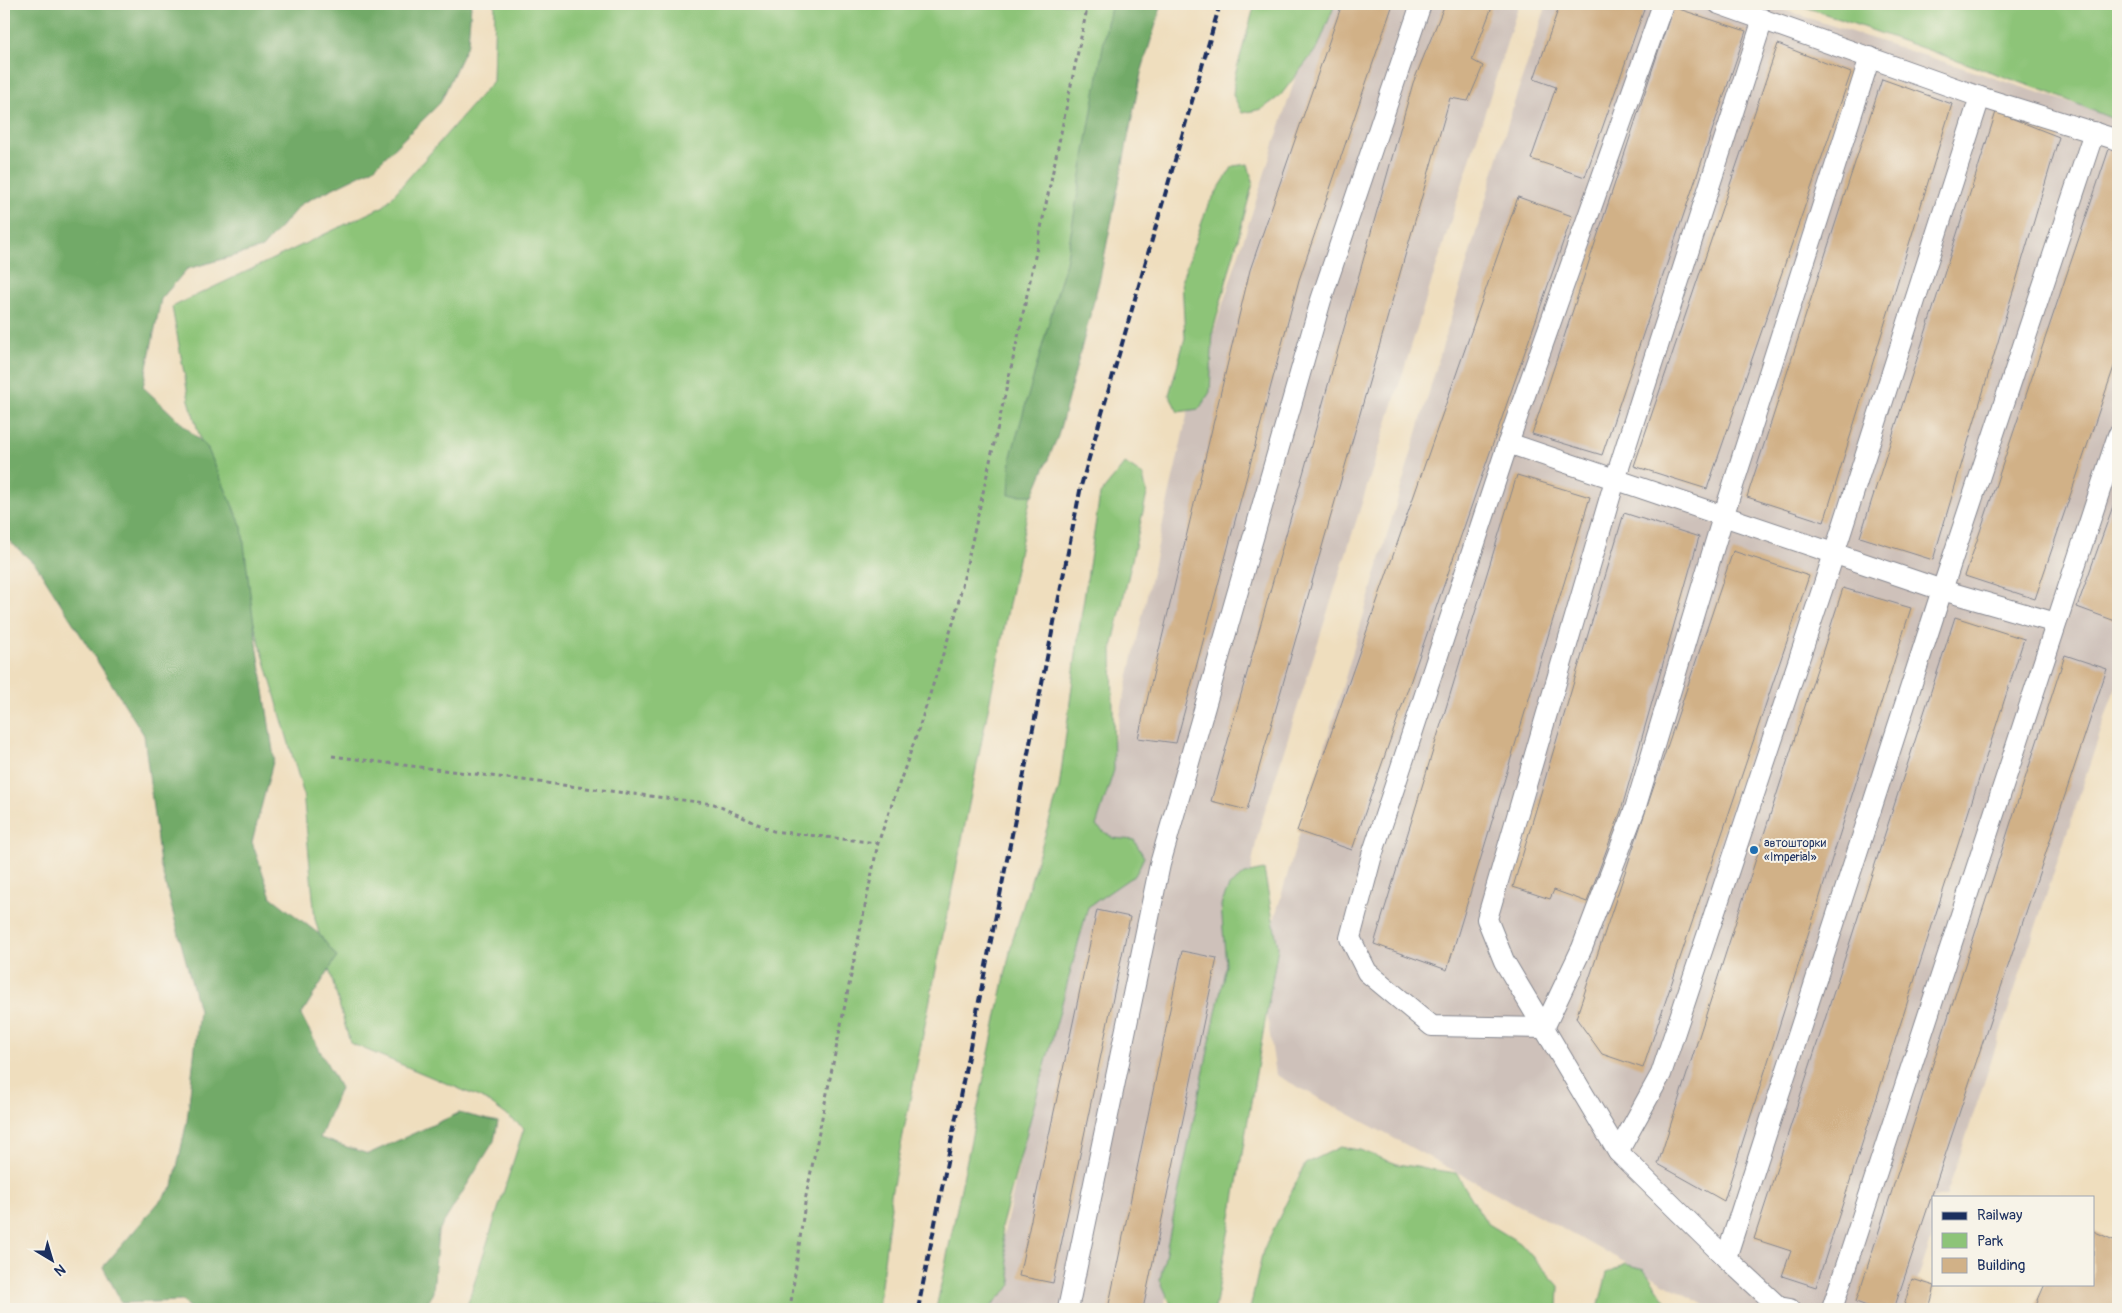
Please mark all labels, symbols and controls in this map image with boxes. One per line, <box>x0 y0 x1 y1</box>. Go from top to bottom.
place label: автошторки «Imperial» <box>1764 836 1827 865</box>
marker: автошторки «Imperial» <box>1748 844 1760 856</box>
legend <box>1932 1196 2094 1286</box>
text: Railway <box>1977 1206 2023 1225</box>
text: Park <box>1977 1232 2004 1251</box>
north arrow <box>28 1236 78 1286</box>
text: Building <box>1977 1256 2025 1275</box>
text: N <box>51 1260 69 1279</box>

